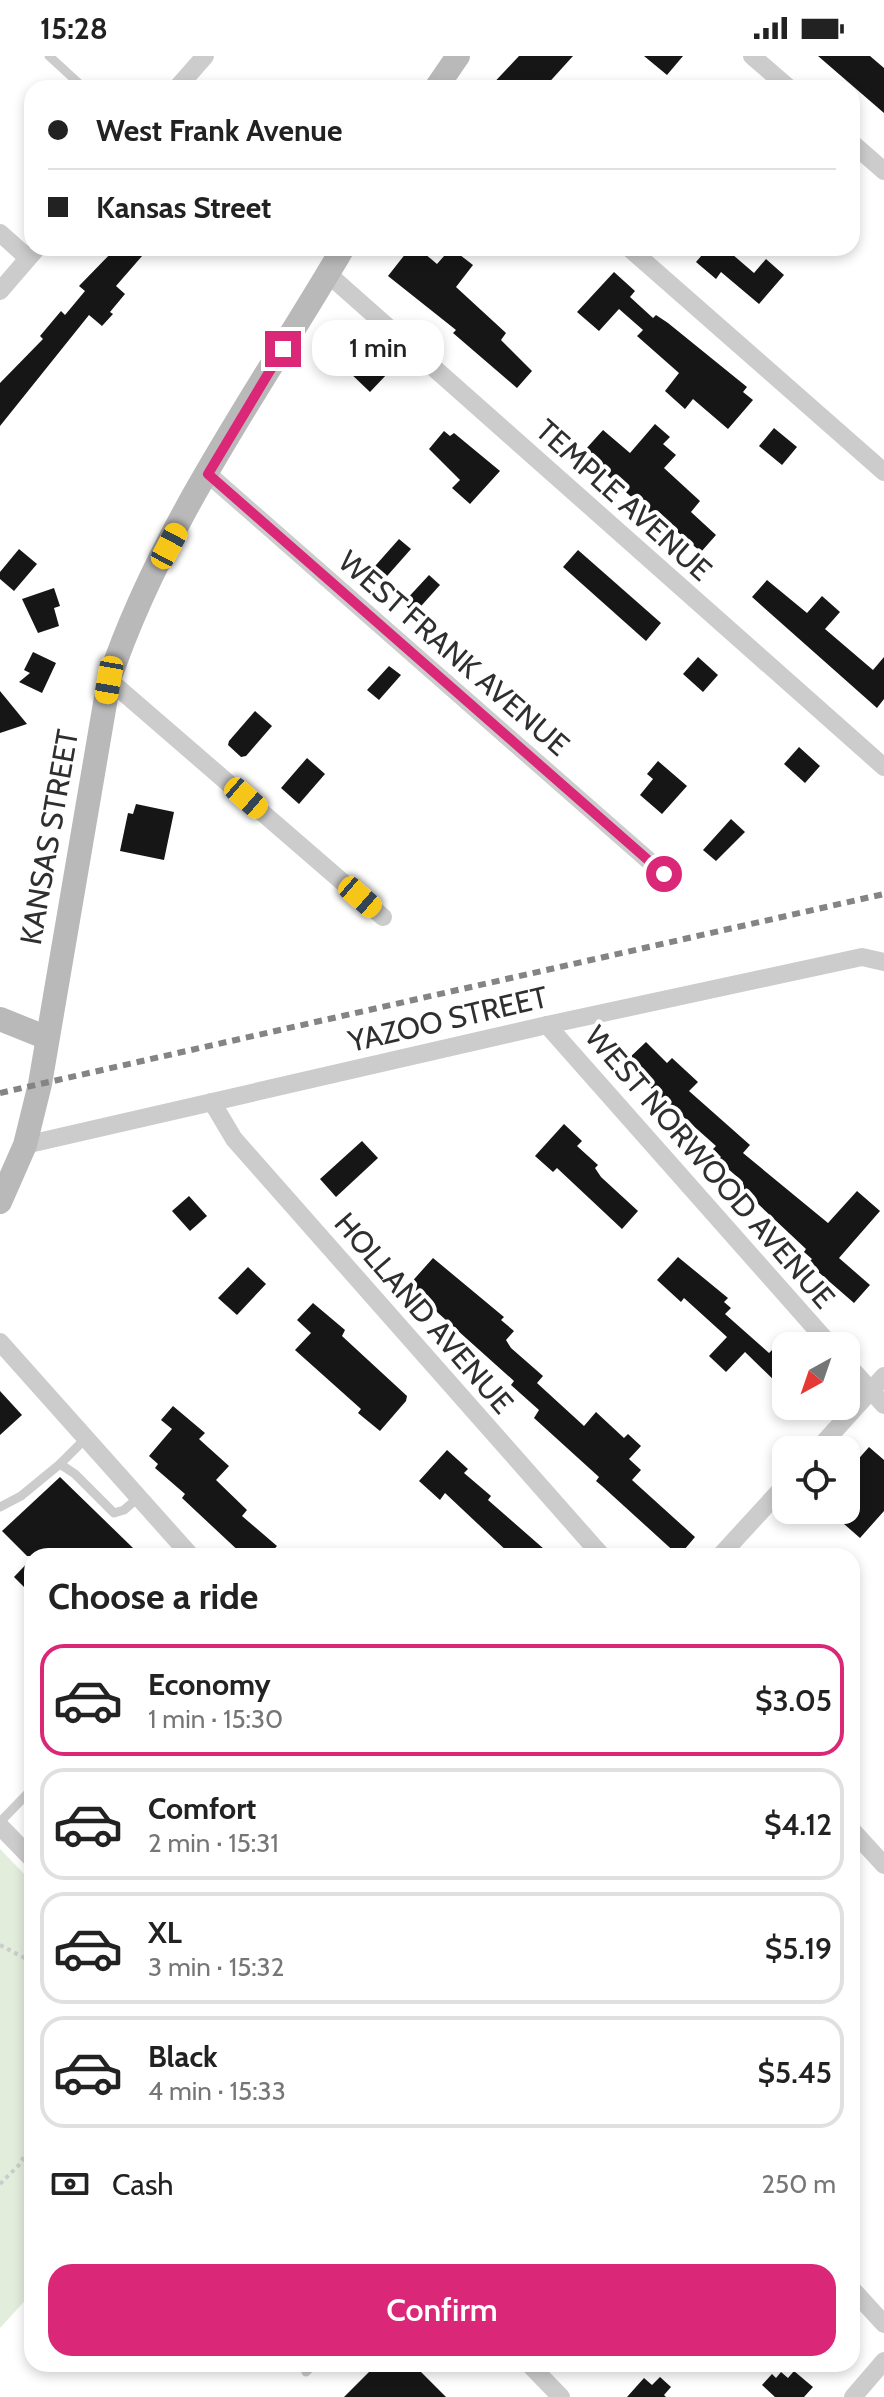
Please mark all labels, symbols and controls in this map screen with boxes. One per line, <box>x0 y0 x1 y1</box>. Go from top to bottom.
text: 15:28 <box>40 10 108 47</box>
text: West Frank Avenue <box>96 112 342 149</box>
text: Kansas Street <box>96 189 271 226</box>
callout: 1 min <box>311 321 443 377</box>
route end <box>265 331 301 367</box>
text: 1 min <box>349 332 407 364</box>
street label: TEMPLE AVENUE <box>528 411 720 589</box>
car <box>147 519 191 573</box>
street label: WEST FRANK AVENUE <box>331 543 577 763</box>
car <box>93 654 125 706</box>
street label: KANSAS STREET <box>12 727 86 947</box>
car <box>220 773 272 823</box>
route start <box>646 856 682 892</box>
car <box>334 872 386 922</box>
street label: YAZOO STREET <box>344 978 551 1060</box>
street label: WEST NORWOOD AVENUE <box>577 1018 843 1316</box>
street label: HOLLAND AVENUE <box>327 1205 521 1421</box>
north arrow <box>772 1332 860 1420</box>
map controls <box>772 1332 860 1524</box>
button: locate <box>772 1436 860 1524</box>
text: Choose a ride <box>48 1574 258 1618</box>
icon: car <box>52 1664 124 1736</box>
text: Economy <box>148 1666 271 1703</box>
text: $3.05 <box>755 1682 832 1719</box>
text: 1 min · 15:30 <box>148 1703 283 1735</box>
icon: car <box>52 1788 124 1860</box>
text: Comfort <box>148 1790 256 1827</box>
text: $4.12 <box>764 1806 832 1843</box>
text: 2 min · 15:31 <box>148 1827 279 1859</box>
icon: car <box>52 1912 124 1984</box>
text: XL <box>148 1914 182 1951</box>
text: $5.19 <box>765 1930 832 1967</box>
text: 3 min · 15:32 <box>148 1951 284 1983</box>
icon: car <box>52 2036 124 2108</box>
text: Black <box>148 2038 218 2075</box>
text: $5.45 <box>758 2054 832 2091</box>
text: 4 min · 15:33 <box>148 2075 286 2107</box>
icon: cash <box>48 2162 92 2206</box>
text: Cash <box>112 2166 174 2203</box>
text: 250 m <box>762 2168 836 2200</box>
button: Confirm <box>48 2264 836 2356</box>

